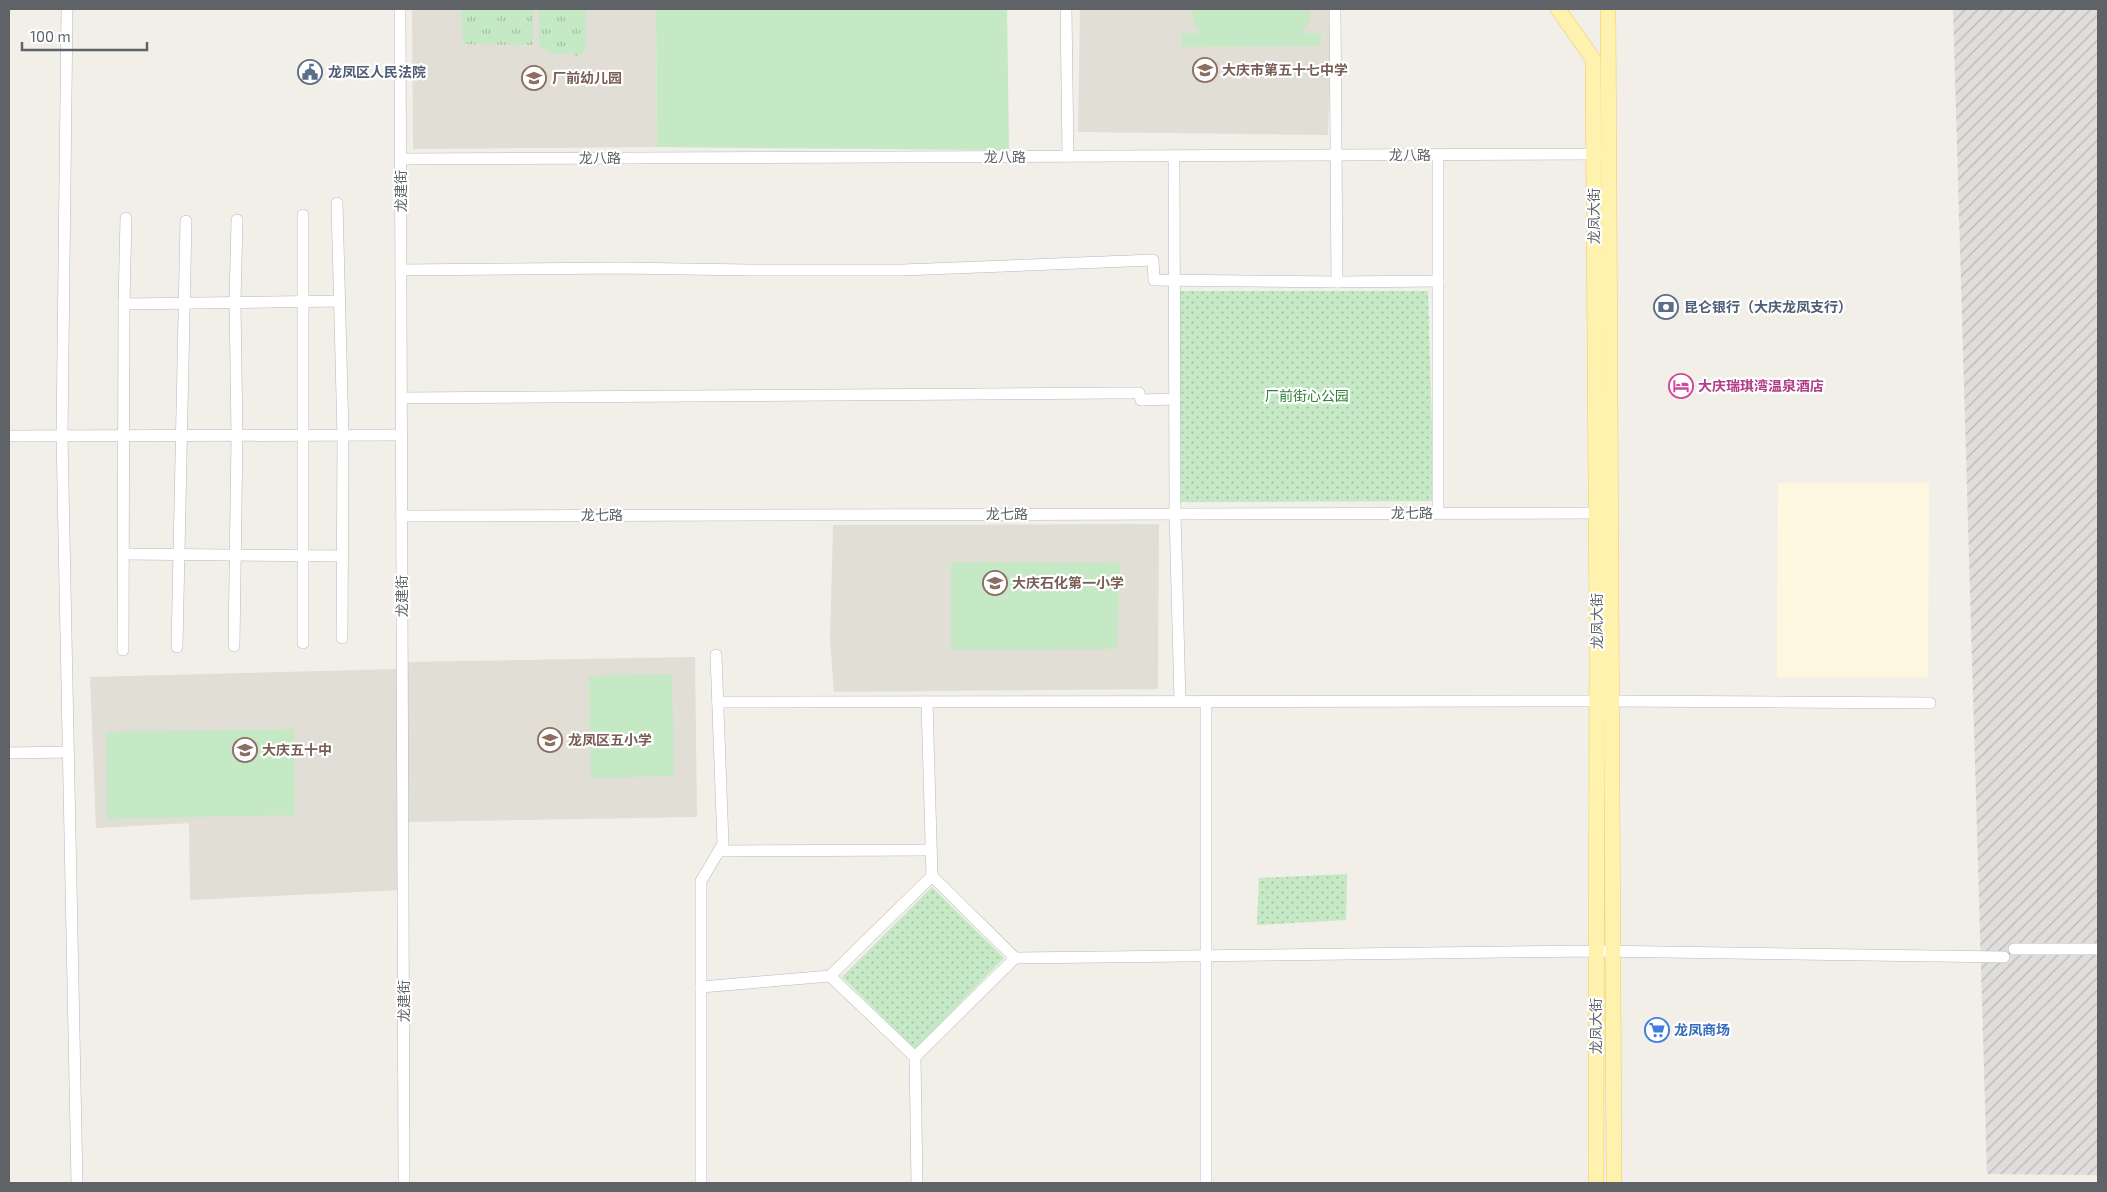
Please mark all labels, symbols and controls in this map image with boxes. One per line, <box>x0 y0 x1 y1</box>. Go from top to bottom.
scale bar <box>22 20 148 52</box>
text: 100 m <box>30 27 71 45</box>
school or university icon: 大庆市第五十七中学 <box>1192 57 1218 83</box>
public building icon: 龙凤区人民法院 <box>297 59 323 85</box>
place label: 大庆市第五十七中学 <box>1222 61 1348 78</box>
place label: 龙凤区人民法院 <box>328 63 426 80</box>
school or university icon: 厂前幼儿园 <box>521 65 547 91</box>
place label: 厂前幼儿园 <box>552 69 622 86</box>
street label: 龙八路 <box>1389 146 1431 163</box>
street label: 龙八路 <box>984 148 1026 165</box>
street label: 龙八路 <box>579 149 621 166</box>
street label: 龙建街 <box>392 170 409 212</box>
street label: 龙凤大街 <box>1585 188 1602 244</box>
bank icon: 昆仑银行（大庆龙凤支行） <box>1653 294 1679 320</box>
place label: 昆仑银行（大庆龙凤支行） <box>1684 298 1852 315</box>
hotel icon: 大庆瑞琪湾温泉酒店 <box>1668 373 1694 399</box>
place label: 大庆瑞琪湾温泉酒店 <box>1698 377 1824 394</box>
park label: 厂前街心公园 <box>1265 387 1349 404</box>
street label: 龙七路 <box>1391 504 1433 521</box>
street label: 龙七路 <box>986 505 1028 522</box>
street label: 龙七路 <box>581 506 623 523</box>
school or university icon: 大庆石化第一小学 <box>982 570 1008 596</box>
place label: 大庆石化第一小学 <box>1012 574 1124 591</box>
street label: 龙建街 <box>393 575 410 617</box>
street label: 龙凤大街 <box>1588 593 1605 649</box>
school or university icon: 龙凤区五小学 <box>537 727 563 753</box>
place label: 龙凤区五小学 <box>568 731 652 748</box>
school or university icon: 大庆五十中 <box>232 737 258 763</box>
place label: 大庆五十中 <box>262 741 332 758</box>
street label: 龙建街 <box>395 980 412 1022</box>
street label: 龙凤大街 <box>1587 998 1604 1054</box>
supermarket icon: 龙凤商场 <box>1644 1017 1670 1043</box>
place label: 龙凤商场 <box>1674 1021 1730 1038</box>

